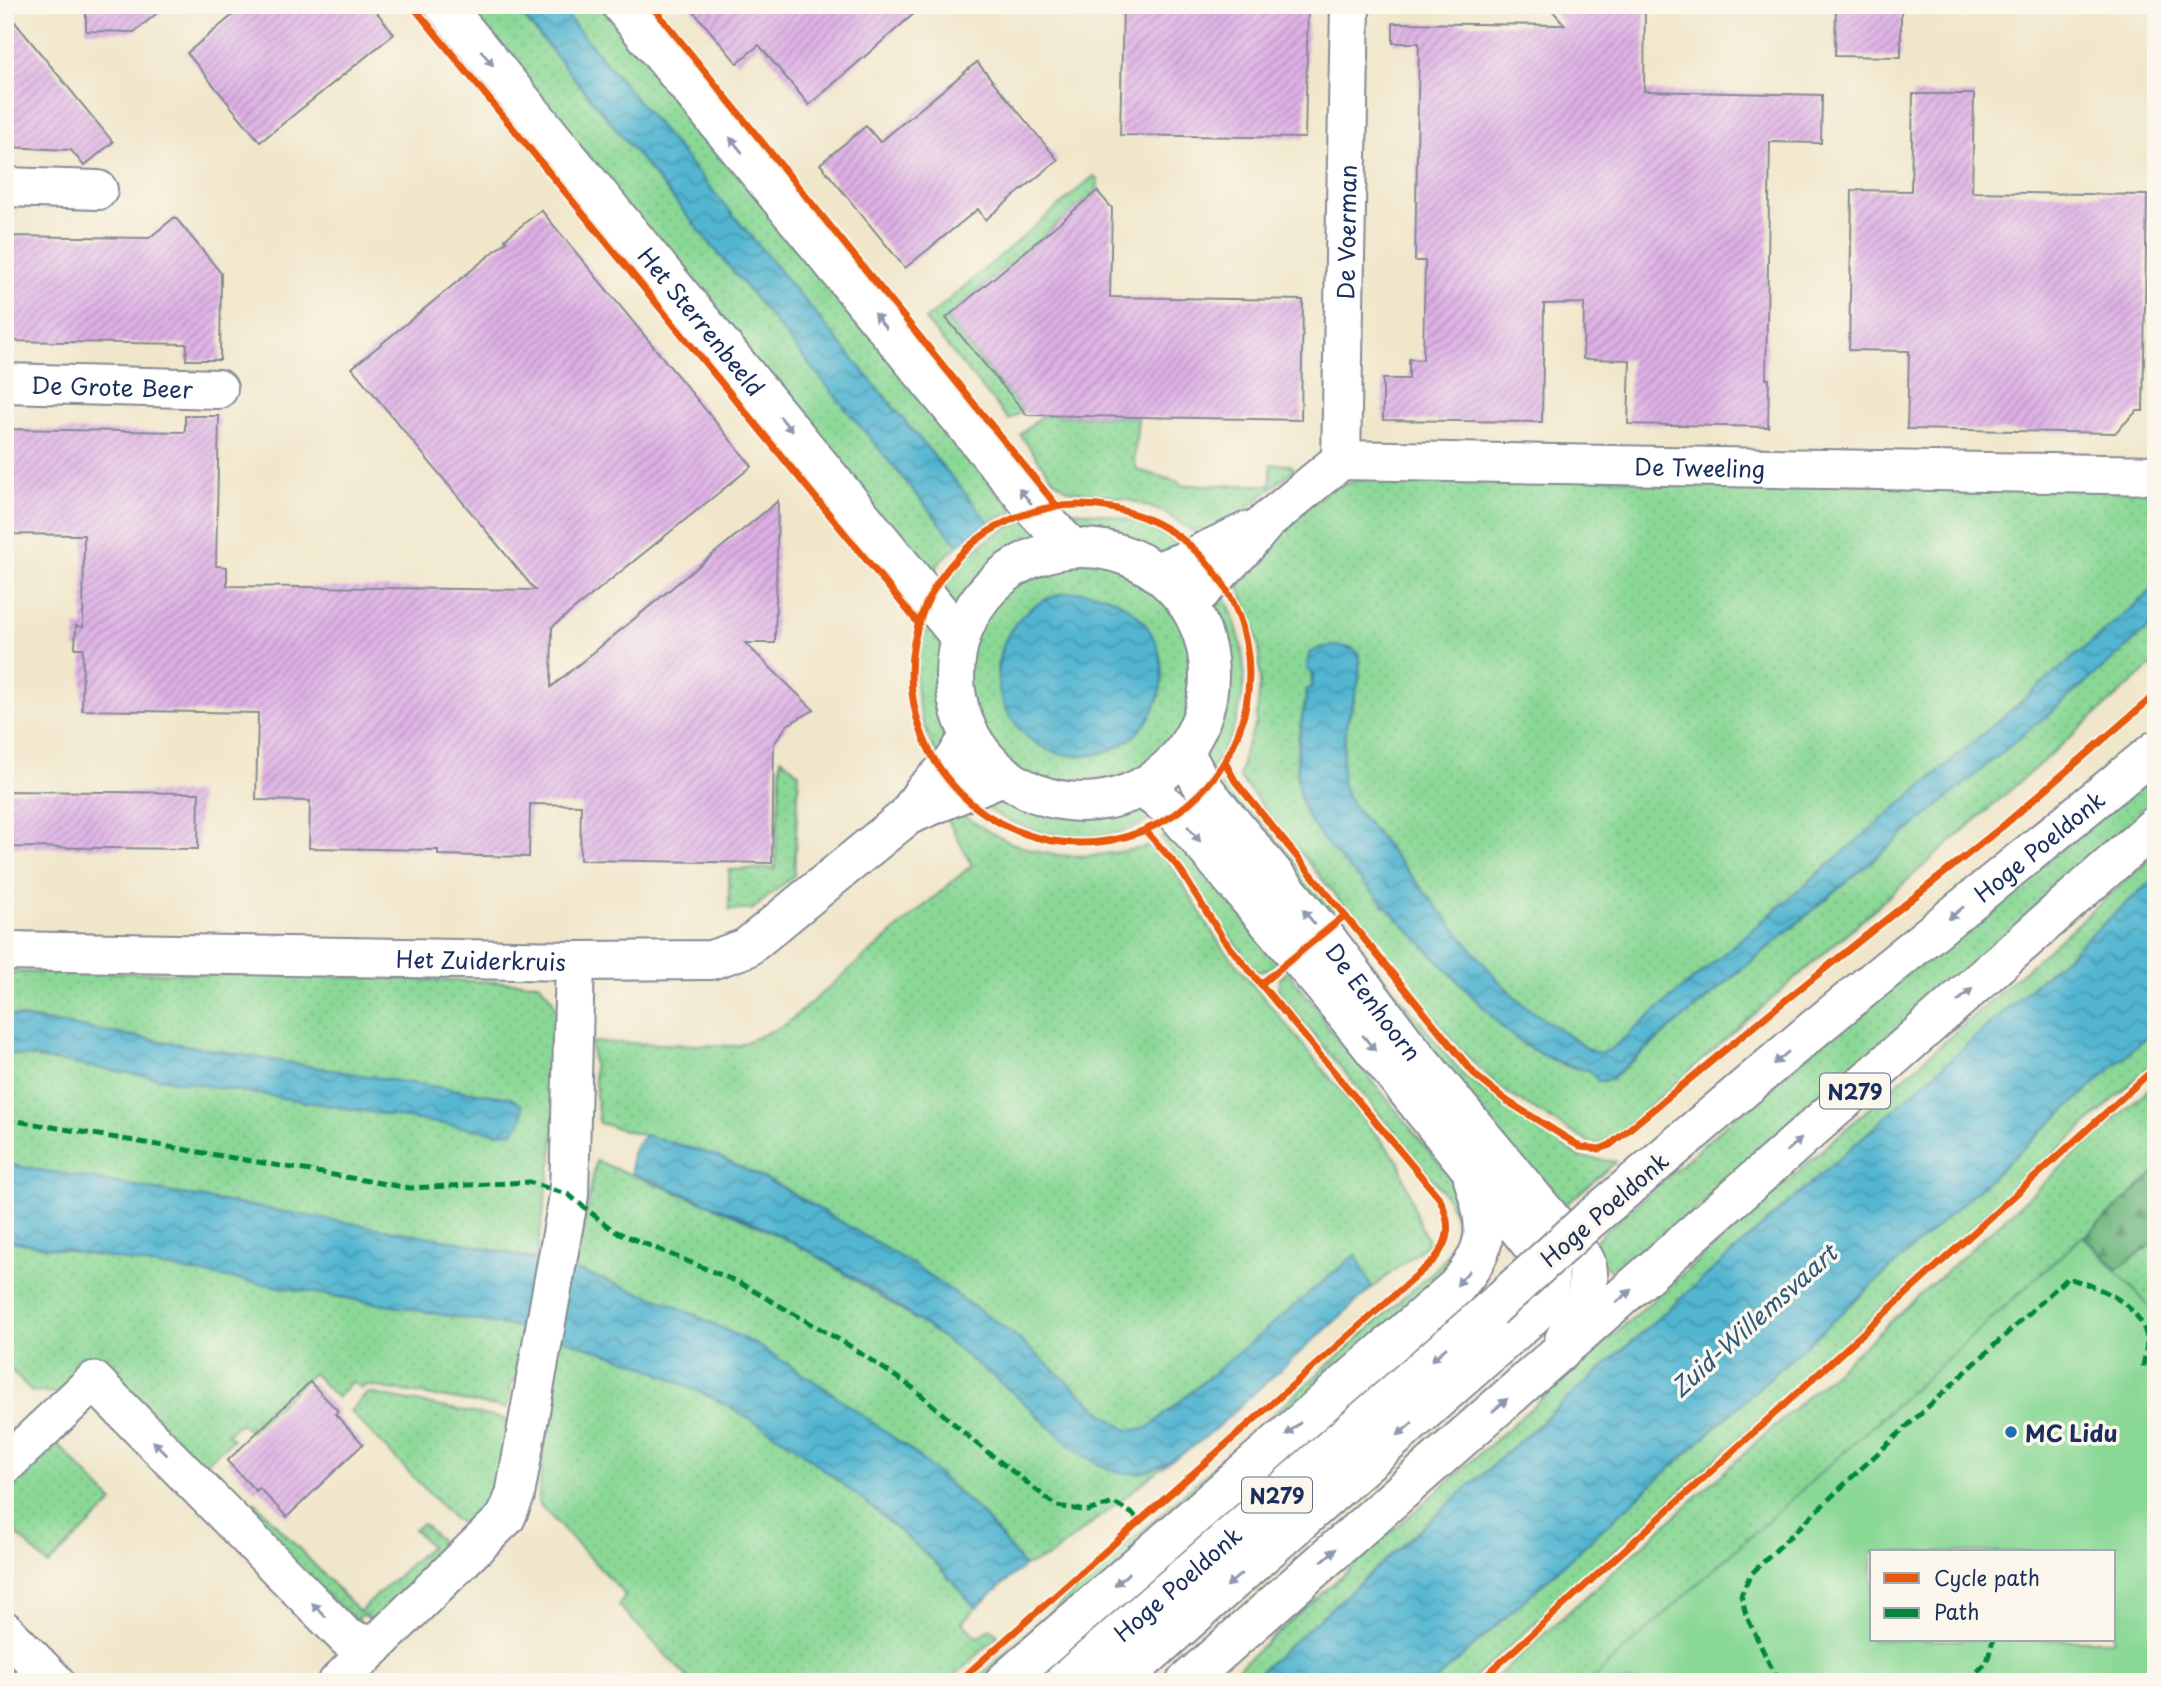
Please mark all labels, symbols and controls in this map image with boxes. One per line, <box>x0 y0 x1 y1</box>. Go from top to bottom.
one-way arrow <box>480 49 495 67</box>
one-way arrow <box>729 136 744 153</box>
street label: De Voerman <box>1327 164 1364 300</box>
street label: Het Sterrenbeeld <box>631 239 774 403</box>
one-way arrow <box>873 312 888 330</box>
street label: De Grote Beer <box>31 366 194 406</box>
one-way arrow <box>778 415 794 433</box>
street label: De Tweeling <box>1634 448 1765 485</box>
one-way arrow <box>1018 488 1033 505</box>
street label: Hoge Poeldonk <box>1966 781 2112 910</box>
one-way arrow <box>1186 826 1201 843</box>
one-way arrow <box>1947 905 1965 920</box>
one-way arrow <box>1302 909 1317 927</box>
street label: De Eenhoorn <box>1318 935 1430 1068</box>
street label: Het Zuiderkruis <box>396 940 566 978</box>
one-way arrow <box>1956 987 1974 1003</box>
one-way arrow <box>1361 1034 1376 1052</box>
one-way arrow <box>1772 1050 1789 1065</box>
road number: N279 <box>1820 1074 1890 1108</box>
one-way arrow <box>1786 1138 1803 1153</box>
street label: Hoge Poeldonk <box>1532 1143 1676 1275</box>
water label: Zuid-Willemsvaart <box>1662 1233 1847 1405</box>
one-way arrow <box>1456 1269 1471 1286</box>
one-way arrow <box>1615 1288 1633 1304</box>
one-way arrow <box>1431 1345 1448 1361</box>
one-way arrow <box>1491 1398 1508 1413</box>
place label: MC Lidu <box>2025 1415 2118 1450</box>
one-way arrow <box>1284 1421 1302 1437</box>
one-way arrow <box>1396 1421 1414 1437</box>
marker: MC Lidu <box>2003 1424 2019 1440</box>
one-way arrow <box>151 1439 168 1456</box>
road number: N279 <box>1242 1478 1312 1512</box>
street label: Hoge Poeldonk <box>1105 1517 1249 1649</box>
one-way arrow <box>1320 1548 1337 1564</box>
legend <box>1870 1550 2116 1642</box>
text: Cycle path <box>1934 1561 2040 1593</box>
one-way arrow <box>1114 1570 1131 1586</box>
one-way arrow <box>1225 1572 1243 1588</box>
text: Path <box>1934 1595 1979 1627</box>
one-way arrow <box>311 1601 328 1618</box>

